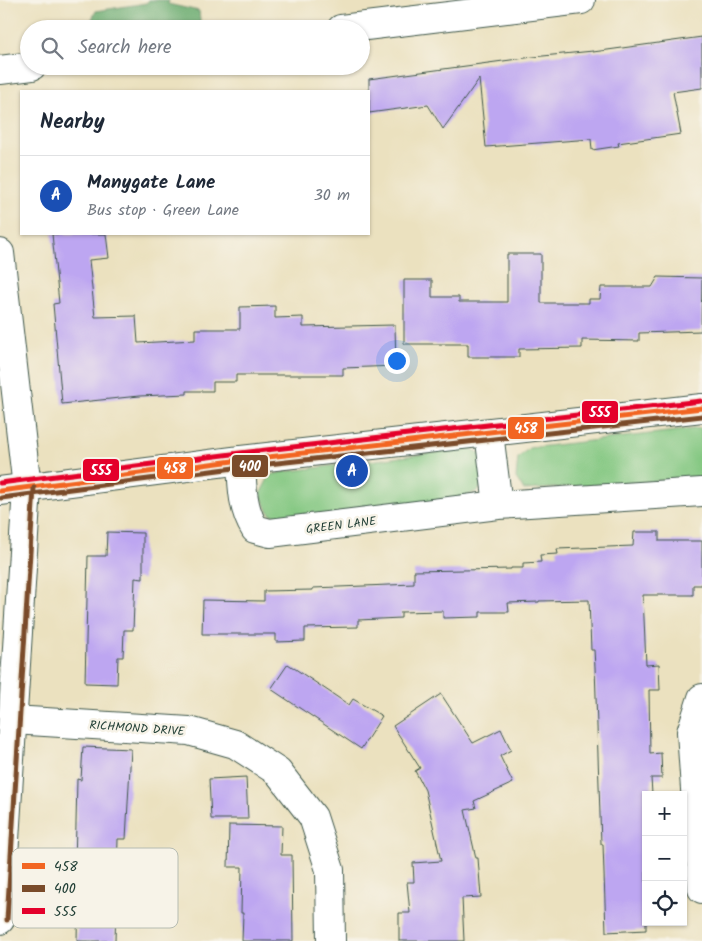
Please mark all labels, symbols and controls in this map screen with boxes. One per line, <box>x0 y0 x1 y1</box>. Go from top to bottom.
search box <box>20 20 370 75</box>
text: Search here <box>78 33 172 63</box>
icon: search <box>38 34 66 62</box>
text: Nearby <box>40 106 105 139</box>
text: Manygate Lane <box>87 168 215 198</box>
text: A <box>51 183 61 208</box>
text: 30 m <box>314 183 350 208</box>
text: Bus stop · Green Lane <box>87 198 239 223</box>
your location <box>384 348 410 374</box>
line badge: 555 <box>581 400 619 424</box>
text: 555 <box>588 402 613 424</box>
line badge: 458 <box>507 416 545 440</box>
text: 458 <box>515 418 538 440</box>
pin: A <box>336 452 368 490</box>
line badge: 400 <box>231 454 269 478</box>
line badge: 458 <box>156 456 194 480</box>
text: 400 <box>239 456 262 478</box>
line badge: 555 <box>82 458 120 482</box>
text: 458 <box>164 458 187 480</box>
text: 555 <box>89 460 114 482</box>
street label: GREEN LANE <box>305 512 378 539</box>
street label: RICHMOND DRIVE <box>89 716 186 741</box>
map controls <box>642 791 687 926</box>
button: + <box>642 791 687 836</box>
button: − <box>642 836 687 881</box>
legend <box>12 848 178 928</box>
text: 458 <box>54 856 78 878</box>
text: 400 <box>54 878 76 900</box>
button: locate <box>642 881 687 926</box>
text: 555 <box>54 901 78 923</box>

